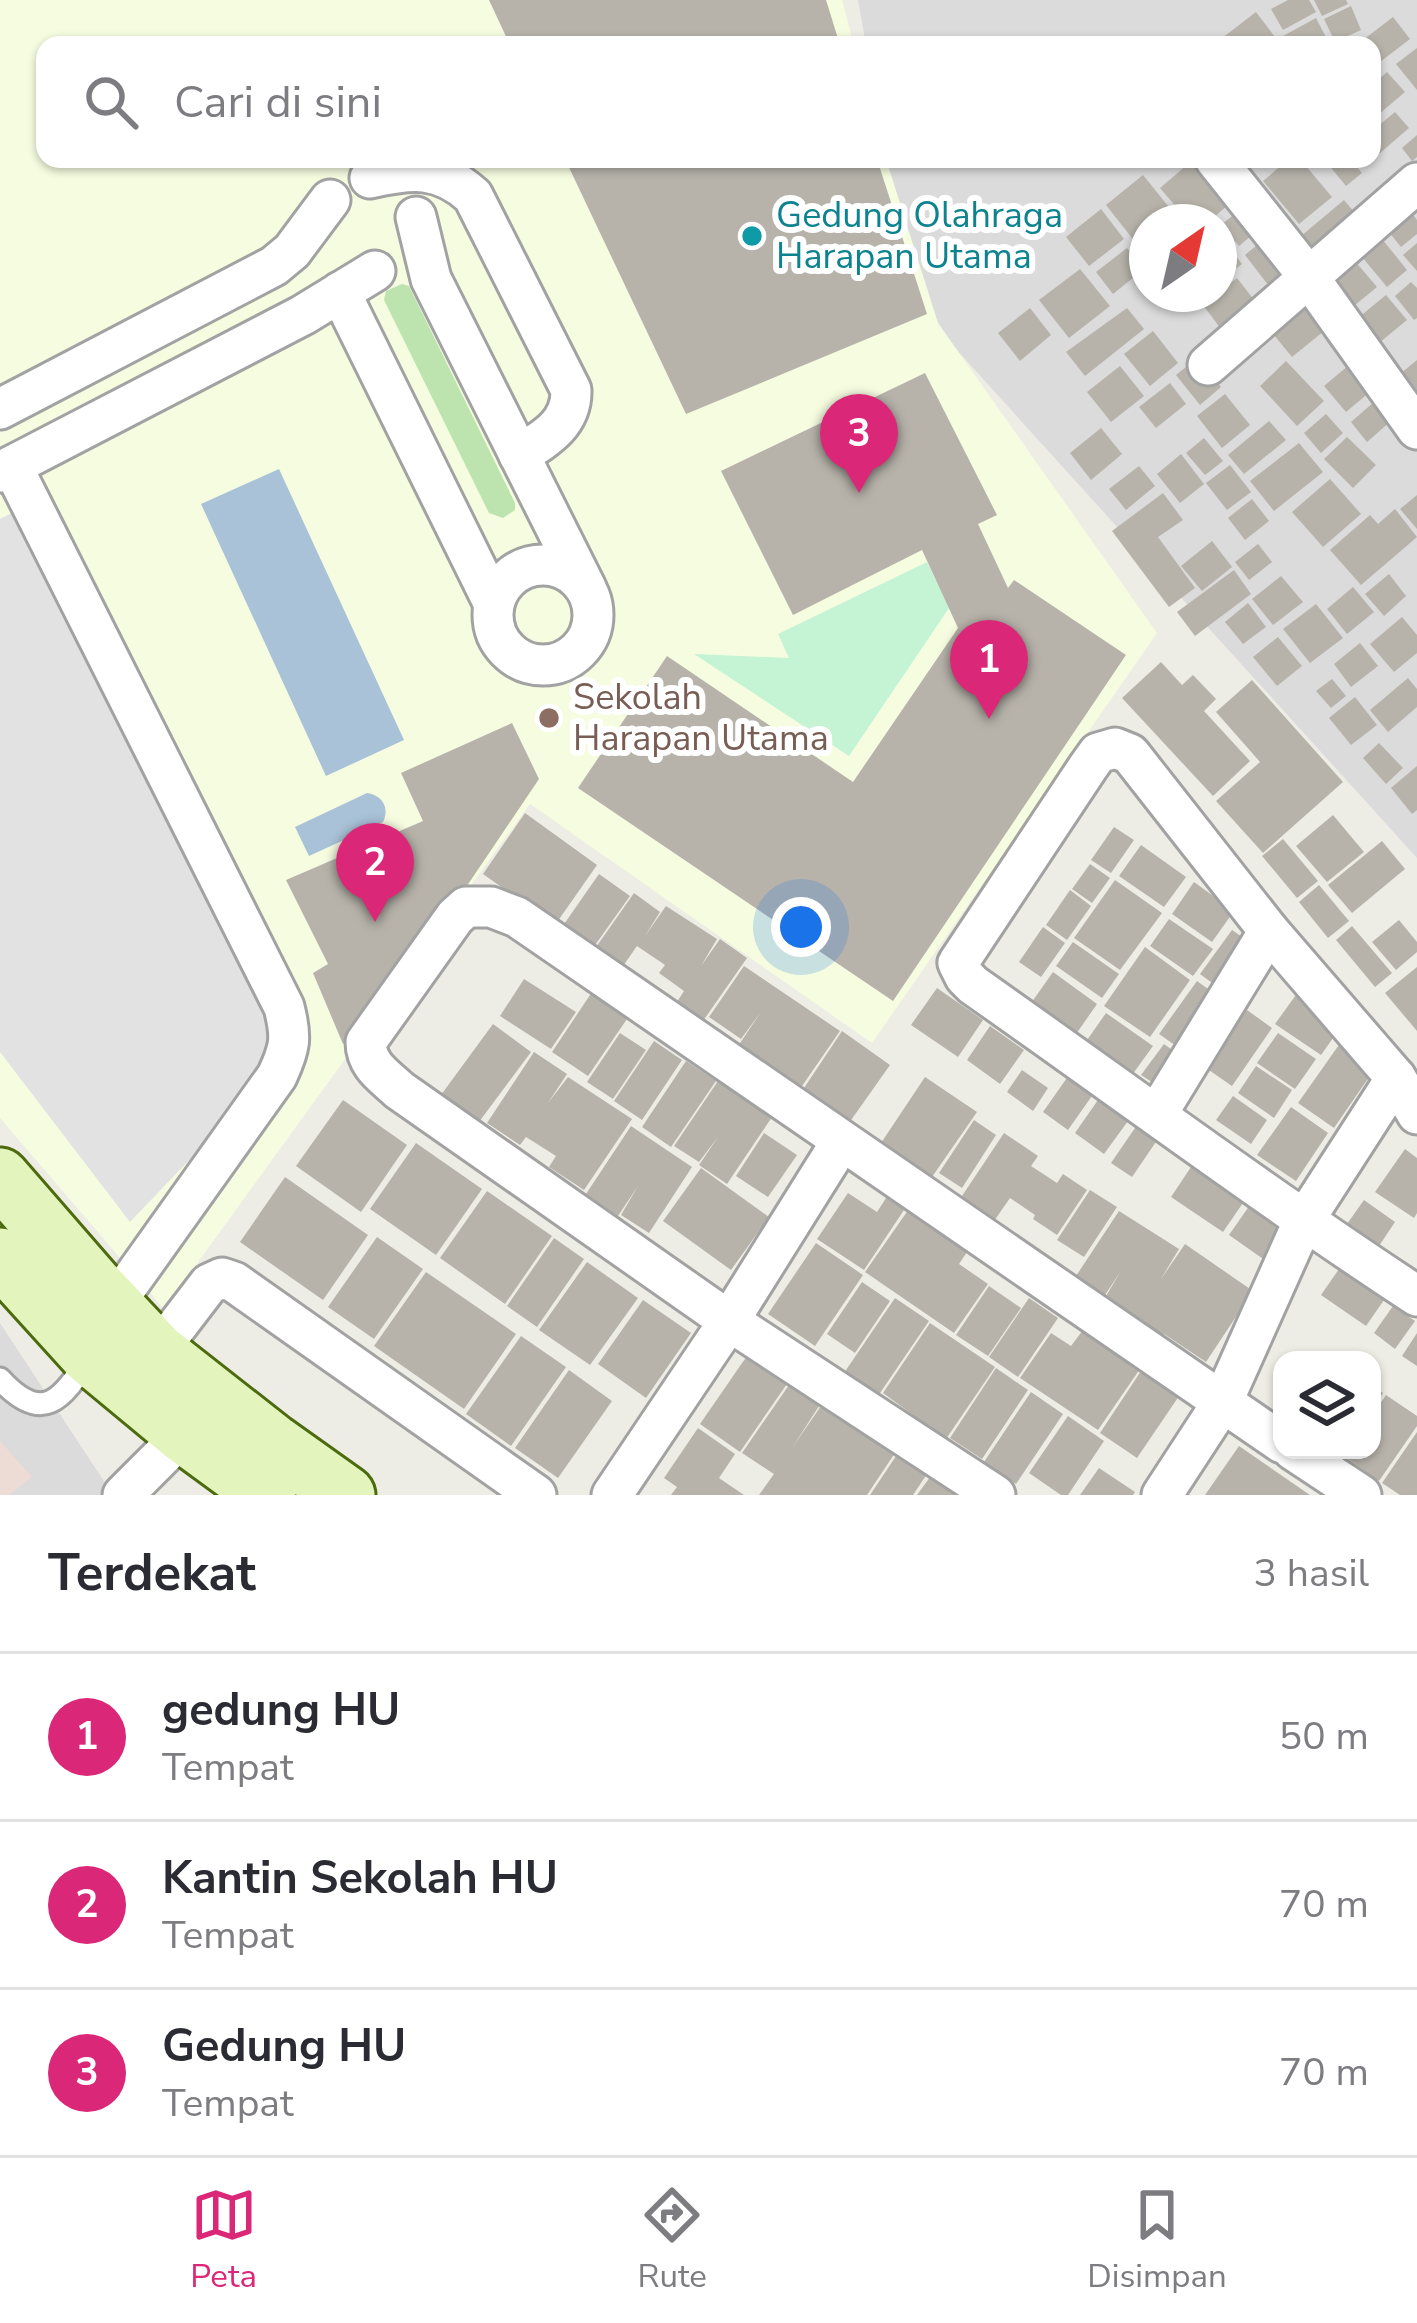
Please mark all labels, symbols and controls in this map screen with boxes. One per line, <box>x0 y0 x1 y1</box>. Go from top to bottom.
search box <box>36 36 1381 168</box>
icon: search <box>78 69 144 135</box>
text: Cari di sini <box>174 72 382 133</box>
place label: Gedung Olahraga Harapan Utama <box>776 191 1063 281</box>
north arrow <box>1129 204 1237 312</box>
marker: Gedung Olahraga Harapan Utama <box>739 223 765 249</box>
pin: 3 <box>820 394 898 493</box>
pin: 1 <box>950 620 1028 719</box>
place label: Sekolah Harapan Utama <box>573 673 829 763</box>
marker: Sekolah Harapan Utama <box>536 705 562 731</box>
pin: 2 <box>336 823 414 922</box>
your location <box>771 897 831 957</box>
map controls <box>1273 1351 1381 1459</box>
button: layers <box>1273 1351 1381 1459</box>
text: Terdekat <box>48 1538 256 1608</box>
text: 3 hasil <box>1253 1547 1369 1600</box>
text: gedung HU <box>162 1680 400 1741</box>
text: 1 <box>75 1710 99 1763</box>
text: 50 m <box>1279 1710 1369 1763</box>
text: Tempat <box>162 1741 294 1794</box>
text: Kantin Sekolah HU <box>162 1848 558 1909</box>
text: 2 <box>75 1878 99 1931</box>
text: 70 m <box>1279 1878 1369 1931</box>
text: Tempat <box>162 1909 294 1962</box>
text: Gedung HU <box>162 2016 406 2077</box>
text: 3 <box>75 2046 99 2099</box>
text: 70 m <box>1279 2046 1369 2099</box>
text: Tempat <box>162 2077 294 2130</box>
tab: Peta <box>190 2182 257 2299</box>
tab: Rute <box>637 2182 707 2299</box>
tab: Disimpan <box>1087 2182 1227 2299</box>

